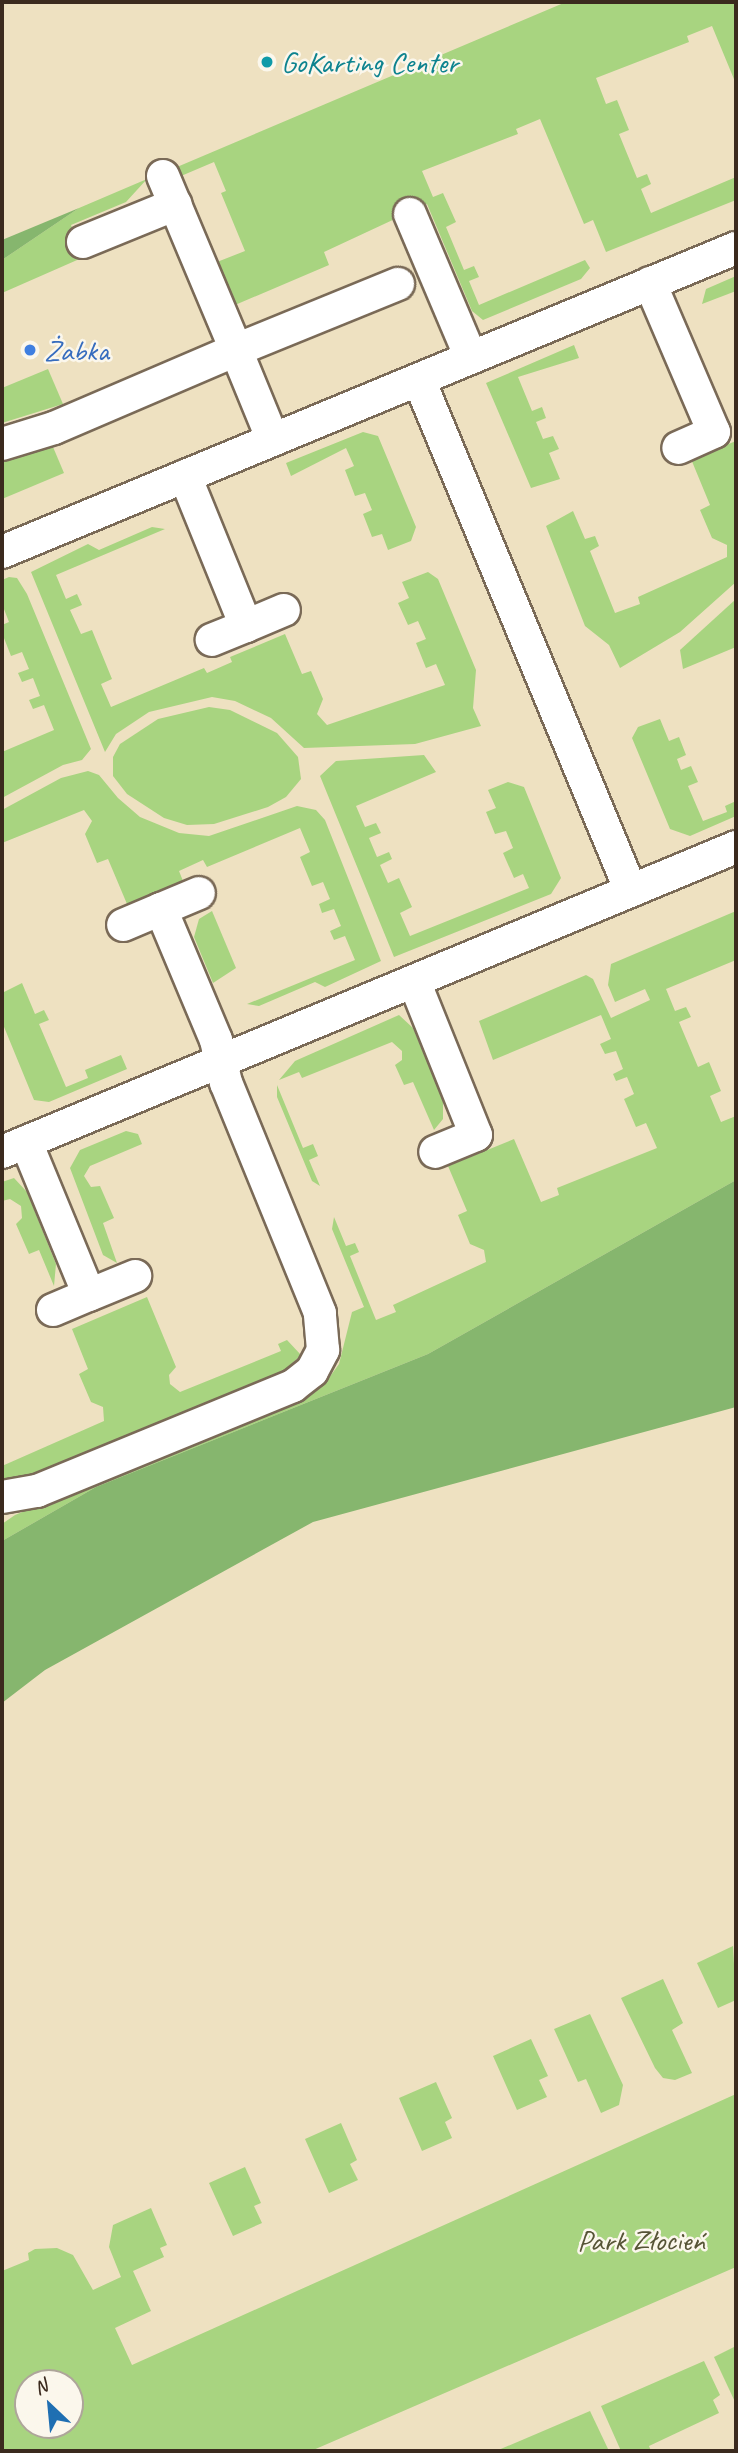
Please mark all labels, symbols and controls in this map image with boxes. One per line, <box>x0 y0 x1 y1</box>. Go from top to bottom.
place label: GoKarting Center <box>281 44 458 80</box>
marker: GoKarting Center <box>259 54 275 70</box>
place label: Żabka <box>44 332 109 368</box>
marker: Żabka <box>22 342 38 358</box>
park label: Park Złocień <box>577 2222 705 2258</box>
north arrow <box>14 2369 84 2439</box>
text: N <box>30 2374 51 2400</box>

